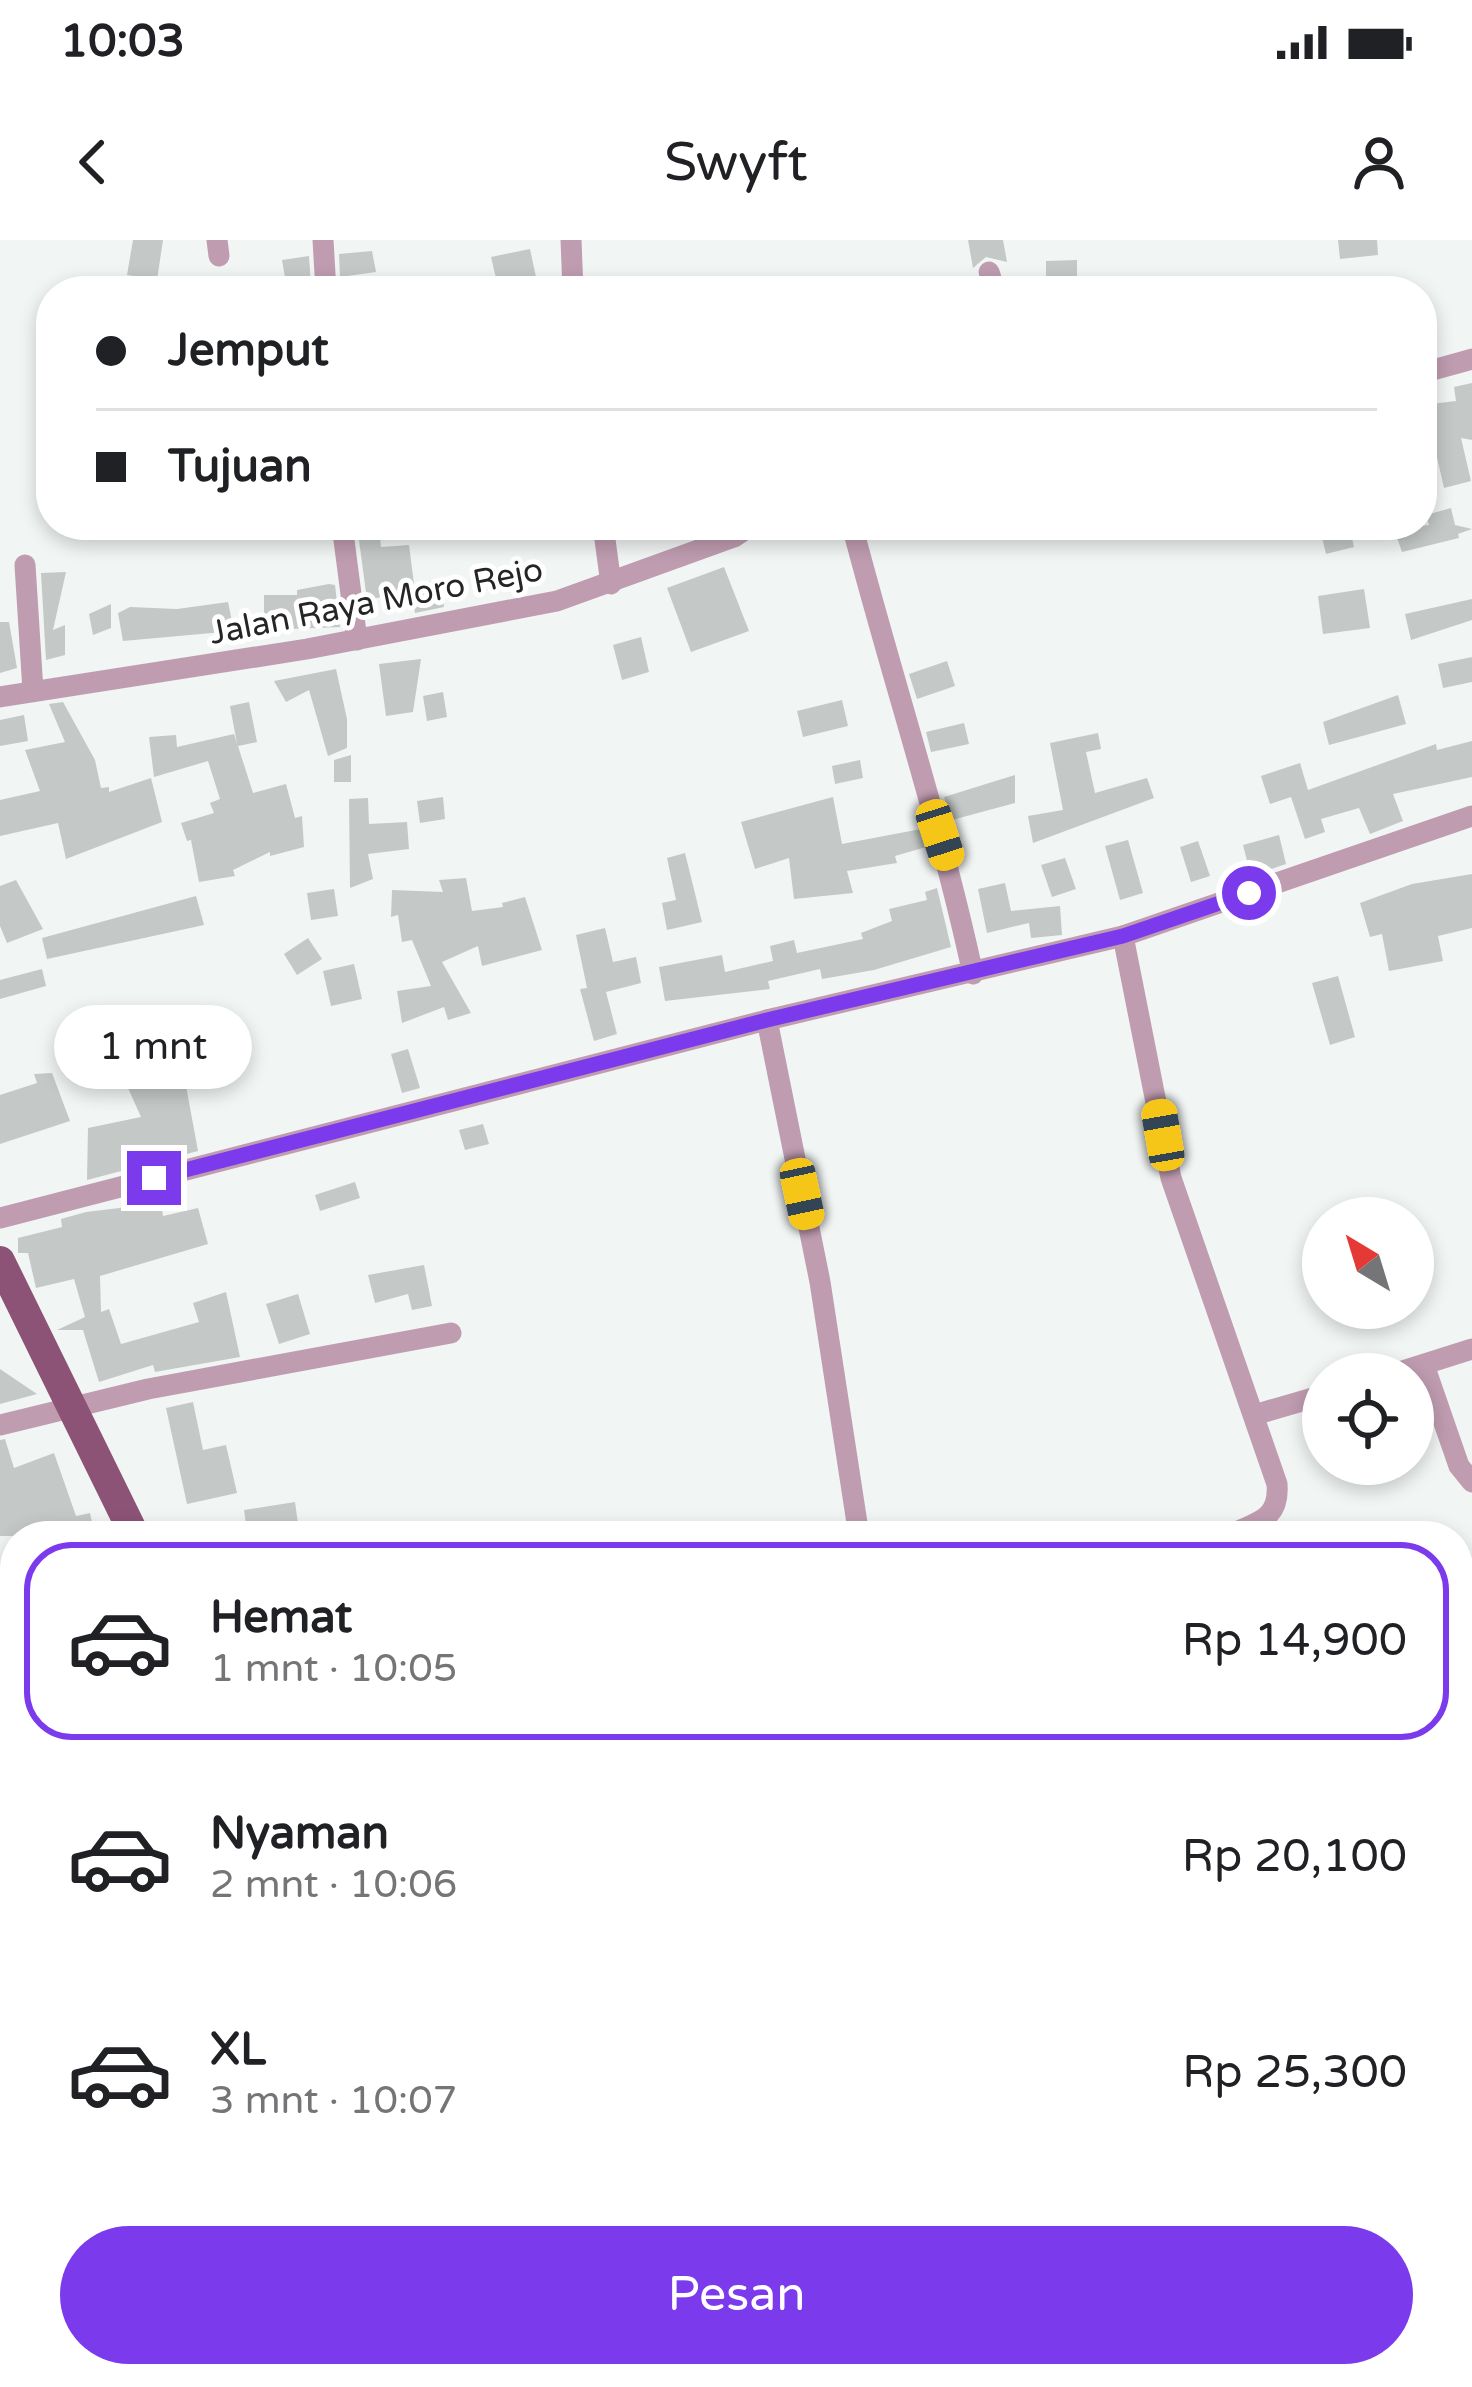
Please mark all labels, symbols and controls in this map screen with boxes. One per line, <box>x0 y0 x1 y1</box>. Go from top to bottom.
text: 10:03 <box>60 15 185 69</box>
icon: back <box>60 129 126 195</box>
icon: person <box>1346 129 1412 195</box>
text: Swyft <box>664 130 808 195</box>
text: Jemput <box>168 324 329 378</box>
text: Tujuan <box>168 440 312 494</box>
street label: Jalan Raya Moro Rejo <box>206 550 546 653</box>
car <box>912 795 968 875</box>
route start <box>1222 866 1276 920</box>
callout: 1 mnt <box>55 1004 253 1088</box>
text: 1 mnt <box>99 1023 207 1070</box>
car <box>1139 1096 1187 1174</box>
route end <box>127 1151 181 1205</box>
car <box>777 1155 827 1233</box>
north arrow <box>1302 1197 1434 1329</box>
map controls <box>1302 1197 1434 1485</box>
button: locate <box>1302 1353 1434 1485</box>
icon: car <box>66 1587 174 1695</box>
text: Hemat <box>210 1591 352 1645</box>
text: Rp 14,900 <box>1182 1614 1407 1668</box>
text: 1 mnt · 10:05 <box>210 1645 457 1692</box>
icon: car <box>66 1803 174 1911</box>
text: Nyaman <box>210 1807 389 1861</box>
text: Rp 20,100 <box>1182 1830 1407 1884</box>
text: 2 mnt · 10:06 <box>210 1861 457 1908</box>
icon: car <box>66 2019 174 2127</box>
text: XL <box>210 2023 266 2077</box>
text: Rp 25,300 <box>1182 2046 1407 2100</box>
text: 3 mnt · 10:07 <box>210 2077 457 2124</box>
button: Pesan <box>60 2226 1413 2364</box>

